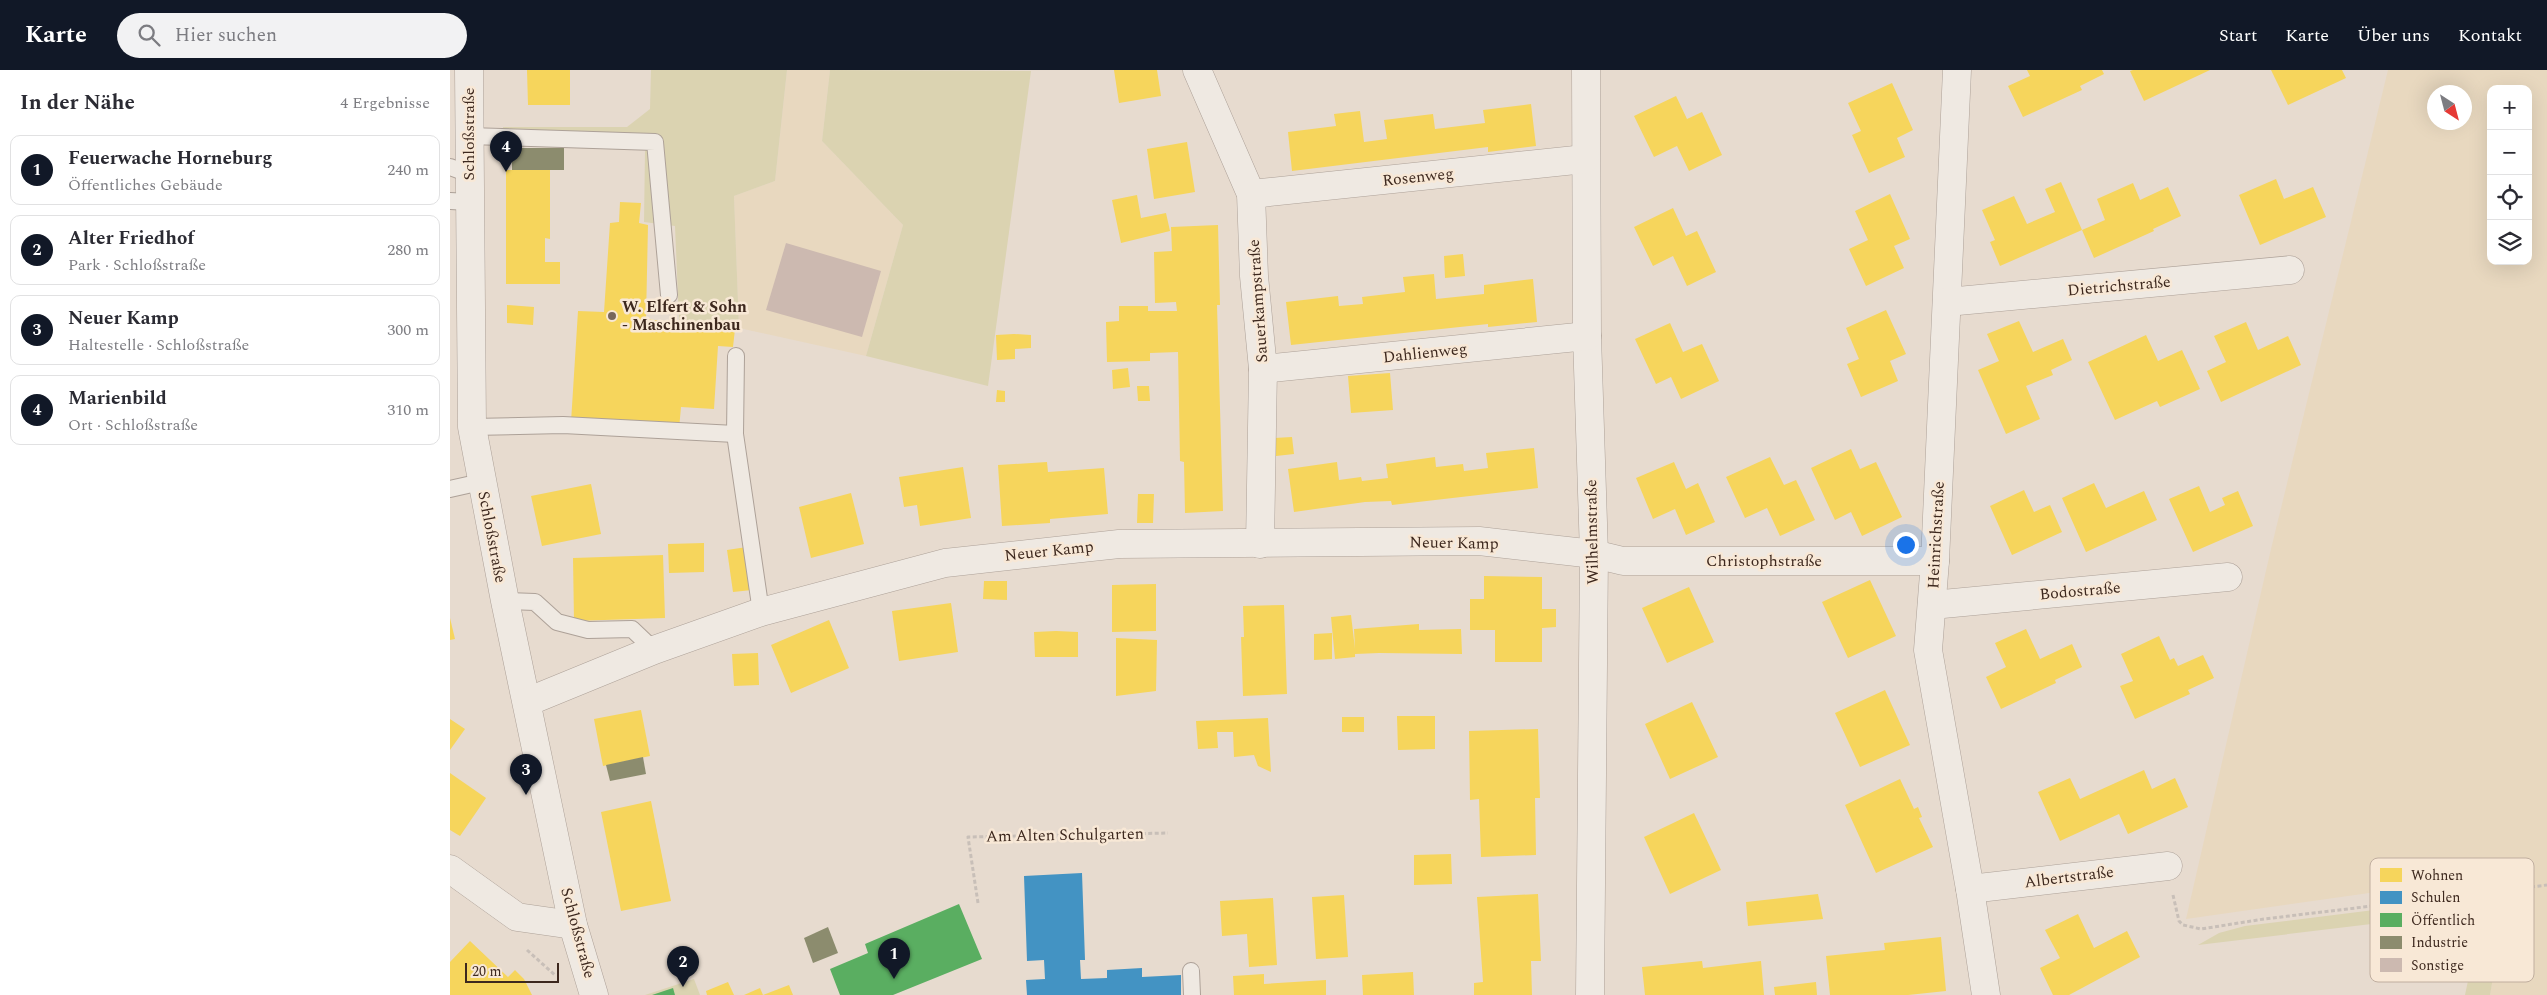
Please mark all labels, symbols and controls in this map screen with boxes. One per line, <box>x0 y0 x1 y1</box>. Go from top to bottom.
search box <box>117 13 467 58</box>
text: Karte <box>25 17 87 53</box>
icon: search <box>135 21 163 49</box>
text: Hier suchen <box>175 21 277 50</box>
text: Start <box>2219 22 2257 49</box>
text: Karte <box>2285 22 2329 49</box>
text: Über uns <box>2357 22 2430 49</box>
text: Kontakt <box>2458 22 2522 49</box>
north arrow <box>2427 85 2472 130</box>
map controls <box>2487 85 2532 265</box>
button: + <box>2487 85 2532 130</box>
text: In der Nähe <box>20 87 135 119</box>
street label: Schloßstraße <box>457 87 481 181</box>
text: 4 Ergebnisse <box>340 91 430 115</box>
button: − <box>2487 130 2532 175</box>
pin: 4 <box>490 131 522 172</box>
text: Feuerwache Horneburg <box>68 144 272 173</box>
text: 1 <box>33 158 41 182</box>
text: 240 m <box>387 158 429 182</box>
street label: Rosenweg <box>1381 161 1455 193</box>
text: Öffentliches Gebäude <box>68 173 223 197</box>
button: locate <box>2487 175 2532 220</box>
button: layers <box>2487 220 2532 265</box>
text: Alter Friedhof <box>68 224 194 253</box>
text: 2 <box>33 238 41 262</box>
text: 280 m <box>387 238 429 262</box>
street label: Sauerkampstraße <box>1242 239 1274 363</box>
text: Park · Schloßstraße <box>68 253 206 277</box>
street label: Dietrichstraße <box>2066 270 2172 302</box>
place label: W. Elfert & Sohn - Maschinenbau <box>622 295 747 337</box>
text: Neuer Kamp <box>68 304 179 333</box>
marker: W. Elfert & Sohn - Maschinenbau <box>606 310 618 322</box>
text: 3 <box>33 318 41 342</box>
text: 300 m <box>387 318 429 342</box>
text: Haltestelle · Schloßstraße <box>68 333 249 357</box>
street label: Dahlienweg <box>1382 337 1468 369</box>
text: Marienbild <box>68 384 167 413</box>
text: 4 <box>33 398 41 422</box>
text: 310 m <box>387 398 429 422</box>
text: Ort · Schloßstraße <box>68 413 198 437</box>
street label: Wilhelmstraße <box>1579 479 1605 585</box>
street label: Heinrichstraße <box>1921 481 1951 589</box>
street label: Schloßstraße <box>471 489 513 585</box>
street label: Neuer Kamp <box>1409 530 1499 556</box>
your location <box>1893 532 1919 558</box>
street label: Neuer Kamp <box>1003 534 1095 568</box>
street label: Christophstraße <box>1706 549 1822 573</box>
street label: Bodostraße <box>2038 576 2122 606</box>
pin: 3 <box>510 754 542 795</box>
street label: Am Alten Schulgarten <box>986 822 1144 848</box>
legend <box>2370 858 2534 982</box>
street label: Albertstraße <box>2023 860 2115 894</box>
text: Wohnen <box>2411 865 2463 886</box>
street label: Schloßstraße <box>554 885 602 981</box>
text: Schulen <box>2411 887 2460 908</box>
text: Öffentlich <box>2411 910 2475 931</box>
text: Industrie <box>2411 932 2468 953</box>
pin: 1 <box>878 938 910 979</box>
pin: 2 <box>667 946 699 987</box>
text: Sonstige <box>2411 955 2464 976</box>
scale bar <box>465 960 559 983</box>
text: 20 m <box>472 961 502 982</box>

